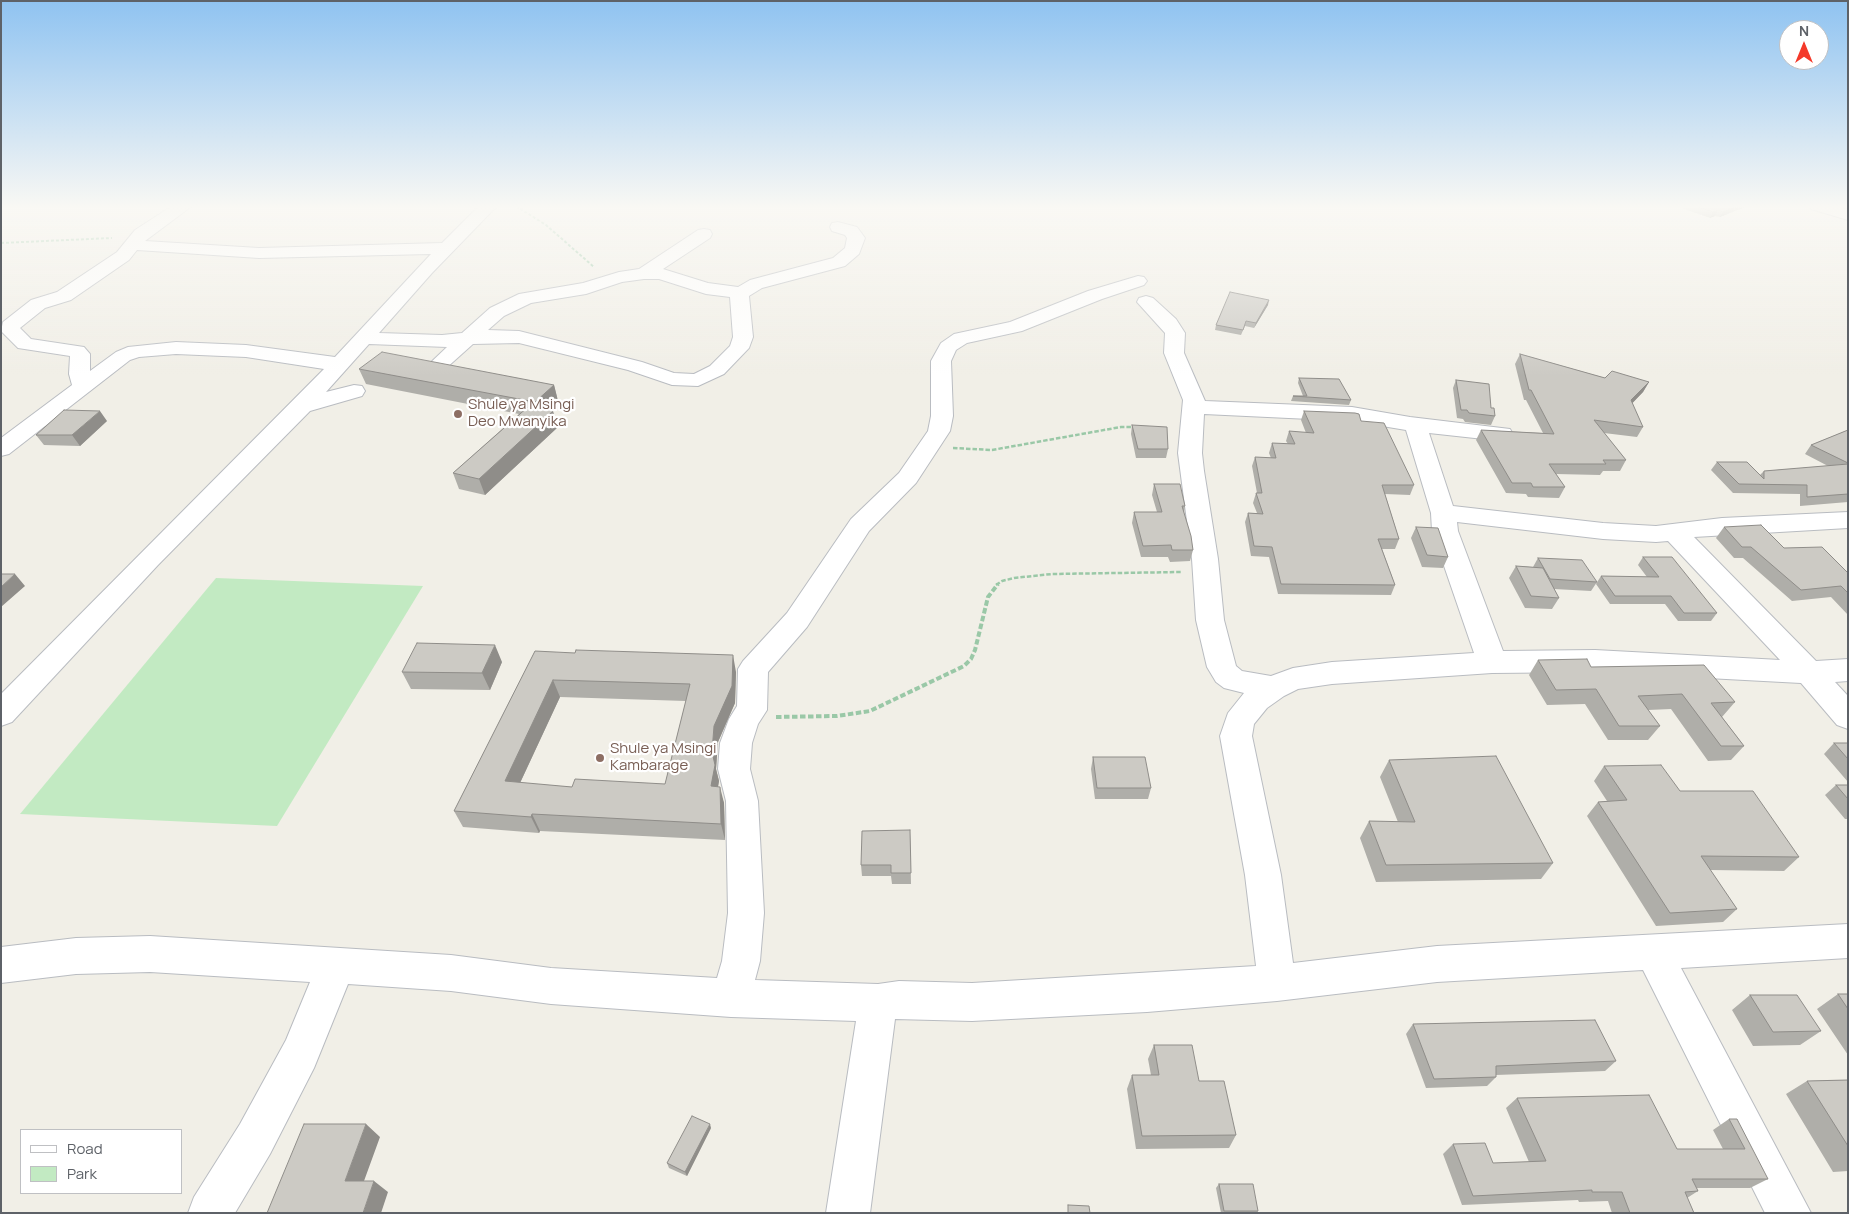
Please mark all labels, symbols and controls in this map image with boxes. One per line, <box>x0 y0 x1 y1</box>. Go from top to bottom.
north arrow <box>1779 20 1829 70</box>
text: N <box>1799 21 1809 40</box>
place label: Shule ya Msingi Deo Mwanyika <box>468 396 575 431</box>
marker: Shule ya Msingi Deo Mwanyika <box>452 408 464 420</box>
place label: Shule ya Msingi Kambarage <box>610 740 717 775</box>
marker: Shule ya Msingi Kambarage <box>594 752 606 764</box>
legend <box>20 1129 182 1194</box>
text: Road <box>67 1138 103 1159</box>
text: Park <box>67 1163 97 1184</box>

